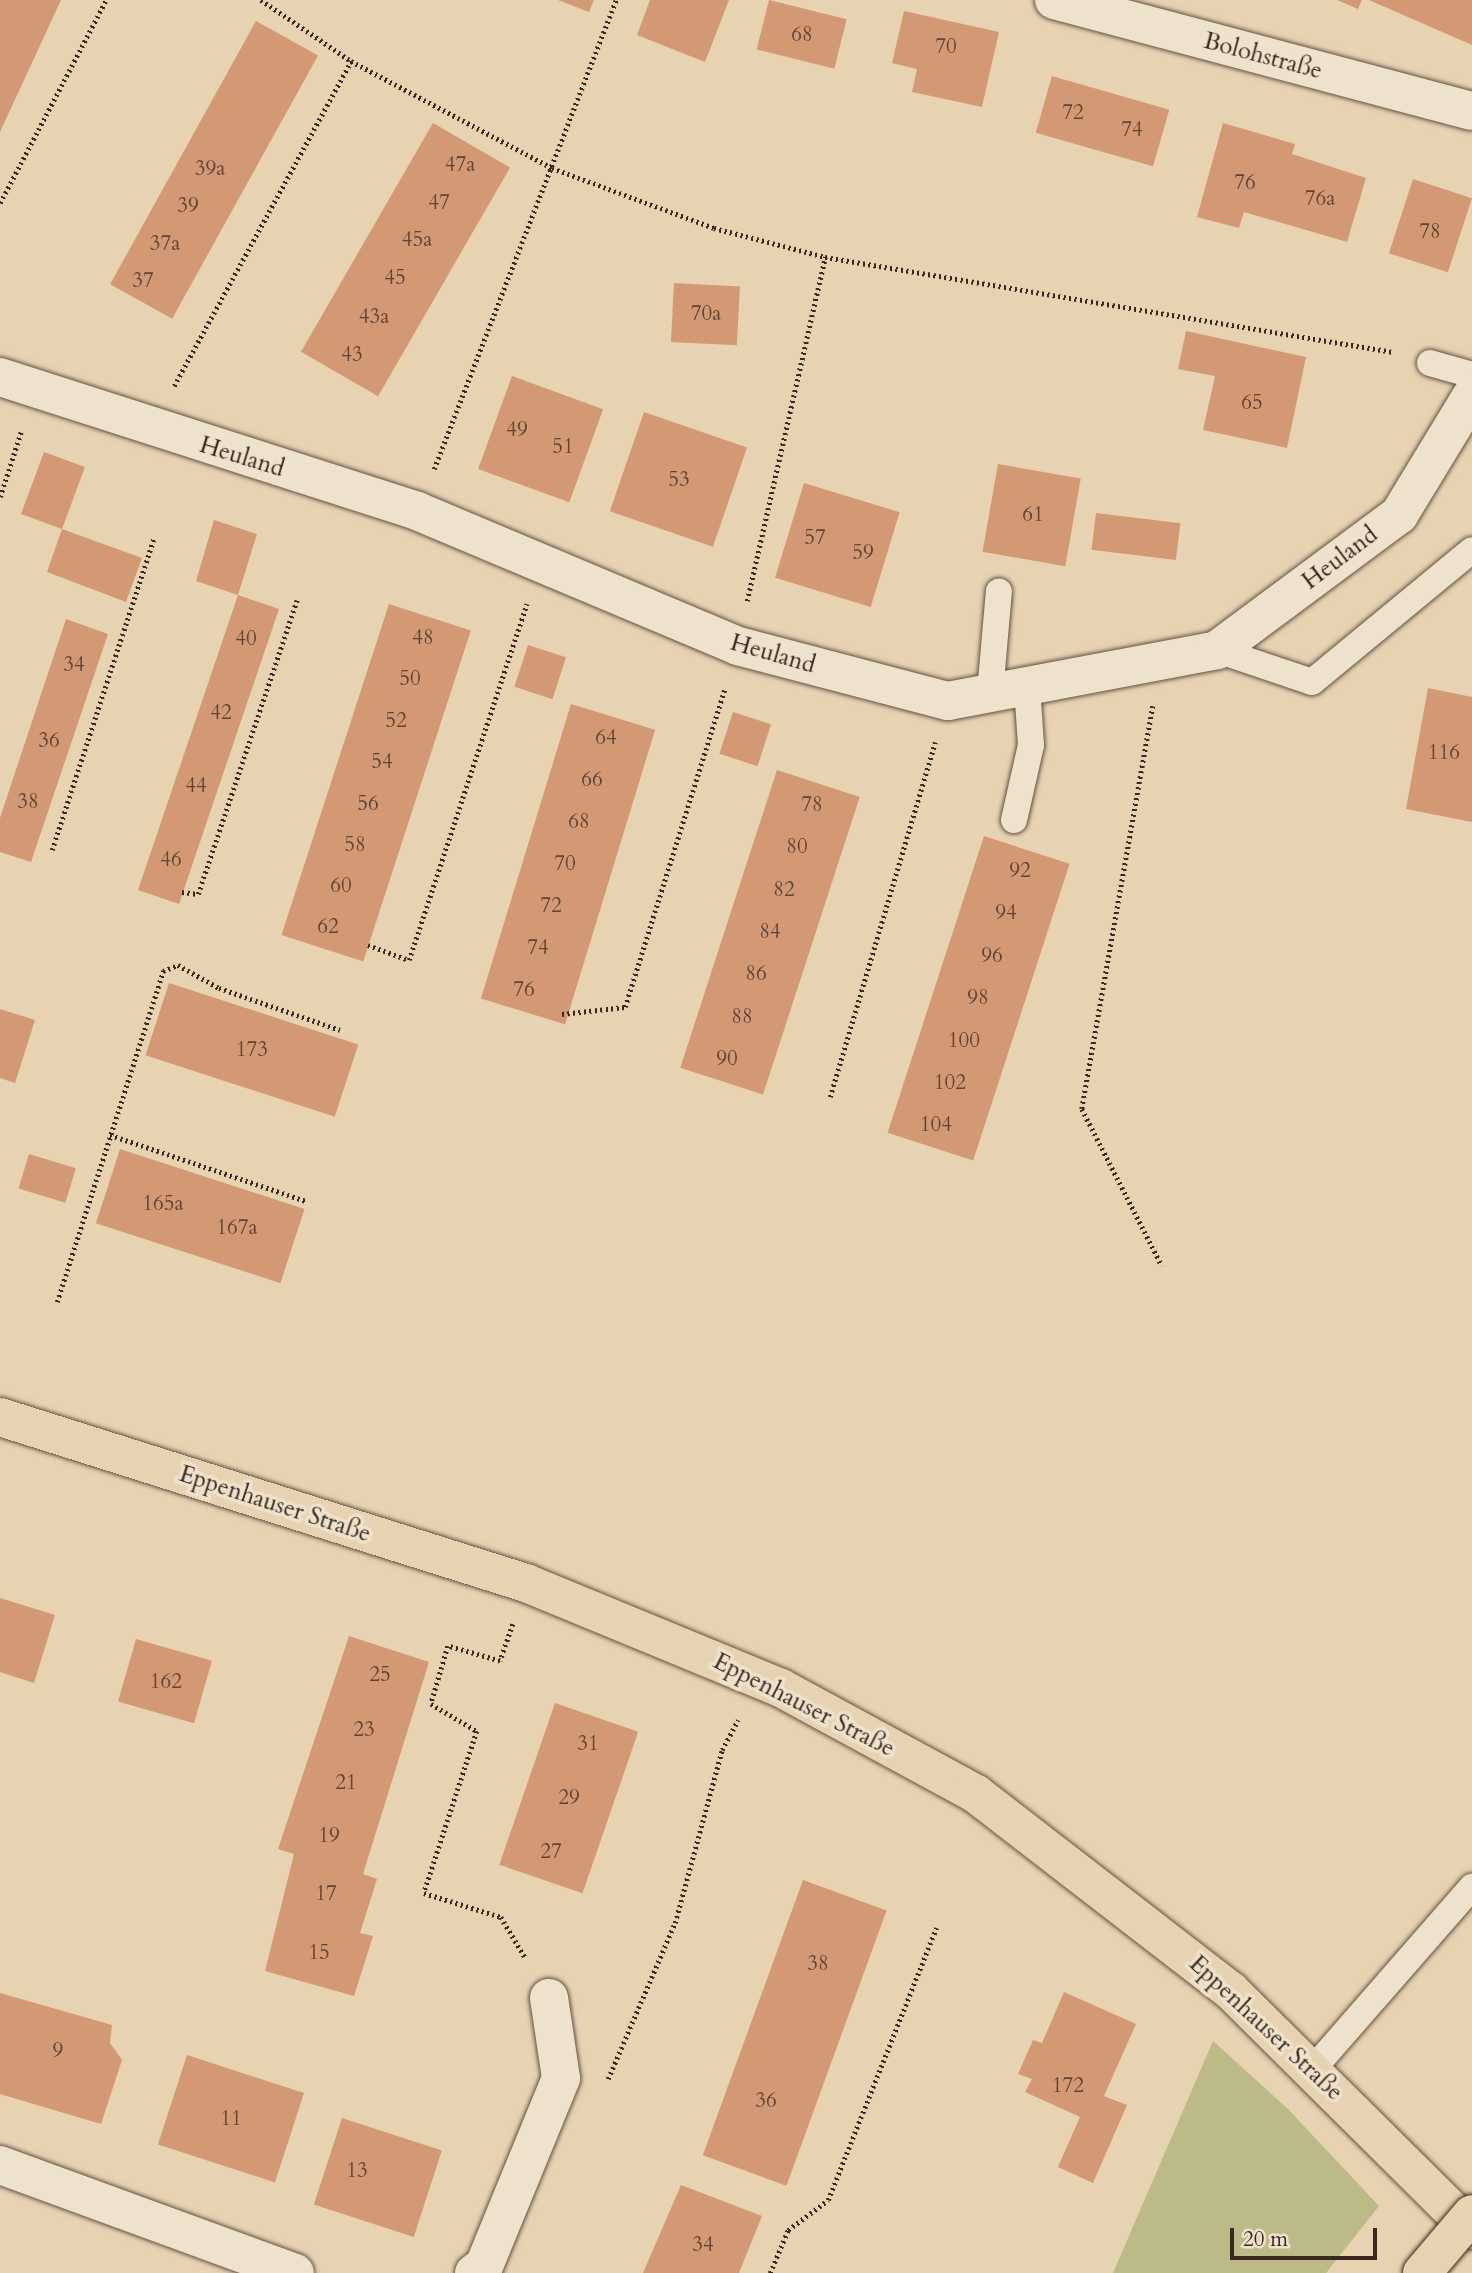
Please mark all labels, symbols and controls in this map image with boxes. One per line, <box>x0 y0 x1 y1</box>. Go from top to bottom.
house number: 68 <box>791 22 813 48</box>
street label: Bolohstraße <box>1201 26 1325 86</box>
house number: 70 <box>935 34 957 60</box>
house number: 72 <box>1062 100 1084 126</box>
house number: 74 <box>1121 117 1143 143</box>
house number: 47a <box>445 152 475 178</box>
house number: 39a <box>195 156 225 182</box>
house number: 76 <box>1234 170 1256 196</box>
house number: 76a <box>1305 186 1335 212</box>
house number: 47 <box>428 190 450 216</box>
house number: 39 <box>177 193 199 219</box>
house number: 78 <box>1419 219 1441 245</box>
house number: 45a <box>402 227 432 253</box>
house number: 37a <box>150 231 180 257</box>
house number: 45 <box>384 265 406 291</box>
house number: 37 <box>132 268 154 294</box>
house number: 70a <box>691 301 721 327</box>
house number: 43a <box>359 304 389 330</box>
house number: 43 <box>341 342 363 368</box>
house number: 65 <box>1241 390 1263 416</box>
house number: 49 <box>506 417 528 443</box>
street label: Heuland <box>196 431 288 483</box>
house number: 51 <box>552 434 574 460</box>
house number: 53 <box>668 467 690 493</box>
house number: 61 <box>1022 502 1044 528</box>
street label: Heuland <box>1297 520 1383 596</box>
house number: 57 <box>804 525 826 551</box>
house number: 59 <box>852 540 874 566</box>
house number: 48 <box>412 625 434 651</box>
house number: 40 <box>235 626 257 652</box>
street label: Heuland <box>727 628 819 680</box>
house number: 34 <box>63 652 85 678</box>
house number: 50 <box>399 666 421 692</box>
house number: 42 <box>210 700 232 726</box>
house number: 52 <box>385 708 407 734</box>
house number: 64 <box>595 725 617 751</box>
house number: 36 <box>38 728 60 754</box>
house number: 116 <box>1428 740 1460 766</box>
house number: 54 <box>371 749 393 775</box>
house number: 66 <box>581 767 603 793</box>
house number: 44 <box>185 773 207 799</box>
house number: 38 <box>17 789 39 815</box>
house number: 56 <box>357 791 379 817</box>
house number: 78 <box>801 792 823 818</box>
house number: 68 <box>568 809 590 835</box>
house number: 58 <box>344 832 366 858</box>
house number: 80 <box>786 834 808 860</box>
house number: 46 <box>160 847 182 873</box>
house number: 70 <box>554 851 576 877</box>
house number: 92 <box>1009 858 1031 884</box>
house number: 60 <box>330 873 352 899</box>
house number: 82 <box>773 877 795 903</box>
house number: 72 <box>540 893 562 919</box>
house number: 94 <box>995 900 1017 926</box>
house number: 62 <box>317 914 339 940</box>
house number: 84 <box>759 919 781 945</box>
house number: 74 <box>527 935 549 961</box>
house number: 96 <box>981 943 1003 969</box>
house number: 86 <box>745 961 767 987</box>
house number: 76 <box>513 977 535 1003</box>
house number: 98 <box>967 985 989 1011</box>
house number: 88 <box>731 1004 753 1030</box>
house number: 100 <box>948 1028 980 1054</box>
house number: 173 <box>236 1037 268 1063</box>
house number: 90 <box>716 1046 738 1072</box>
house number: 102 <box>934 1070 966 1096</box>
house number: 104 <box>920 1112 952 1138</box>
house number: 165a <box>142 1191 184 1217</box>
house number: 167a <box>216 1215 258 1241</box>
street label: Eppenhauser Straße <box>176 1459 374 1549</box>
street label: Eppenhauser Straße <box>709 1647 899 1763</box>
house number: 25 <box>369 1662 391 1688</box>
house number: 162 <box>150 1669 182 1695</box>
house number: 23 <box>353 1717 375 1743</box>
house number: 31 <box>577 1731 599 1757</box>
house number: 21 <box>335 1770 357 1796</box>
house number: 29 <box>558 1785 580 1811</box>
house number: 19 <box>318 1823 340 1849</box>
house number: 27 <box>540 1839 562 1865</box>
house number: 17 <box>315 1881 337 1907</box>
house number: 15 <box>308 1940 330 1966</box>
street label: Eppenhauser Straße <box>1183 1949 1349 2107</box>
house number: 38 <box>807 1951 829 1977</box>
house number: 9 <box>53 2038 63 2064</box>
house number: 172 <box>1052 2073 1084 2099</box>
house number: 36 <box>755 2088 777 2114</box>
house number: 11 <box>220 2106 242 2132</box>
house number: 13 <box>346 2158 368 2184</box>
scale bar <box>1234 2214 1381 2258</box>
text: 20 m <box>1243 2225 1288 2254</box>
house number: 34 <box>692 2232 714 2258</box>

